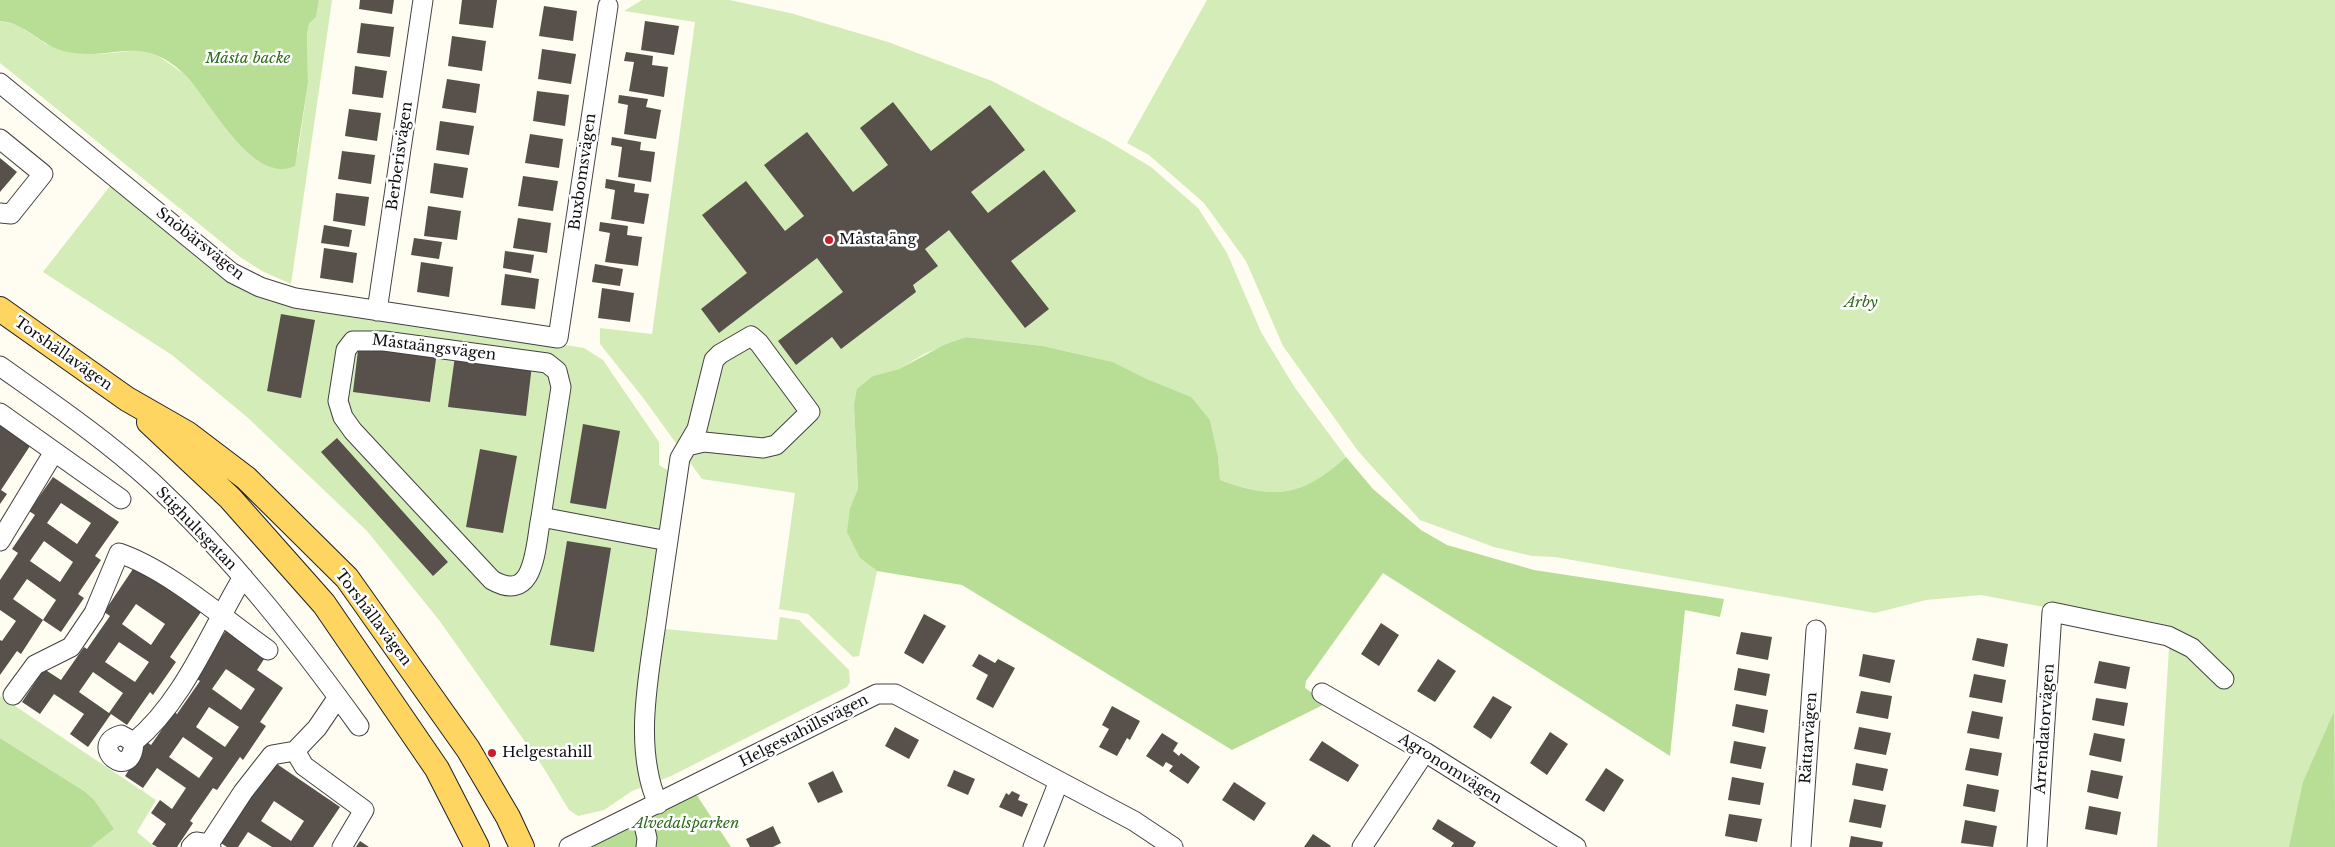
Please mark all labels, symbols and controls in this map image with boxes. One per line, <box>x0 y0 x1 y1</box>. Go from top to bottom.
park label: Måsta backe <box>206 50 290 68</box>
street label: Berberisvägen <box>383 100 417 212</box>
street label: Buxbomsvägen <box>566 112 600 232</box>
street label: Snöbärsvägen <box>152 204 248 284</box>
place label: Måsta äng <box>839 231 916 249</box>
marker: Måsta äng <box>823 234 835 246</box>
park label: Årby <box>1844 294 1878 312</box>
street label: Torshällavägen <box>10 313 116 395</box>
street label: Måstaängsvägen <box>371 331 497 365</box>
street label: Stighultsgatan <box>152 484 240 574</box>
street label: Torshällavägen <box>331 566 415 670</box>
street label: Arrendatorvägen <box>2031 663 2059 795</box>
street label: Helgestahillsvägen <box>737 691 871 771</box>
street label: Rättarvägen <box>1797 691 1821 785</box>
street label: Agronomvägen <box>1395 730 1505 808</box>
place label: Helgestahill <box>502 744 592 762</box>
marker: Helgestahill <box>486 747 498 759</box>
park label: Alvedalsparken <box>633 815 739 833</box>

